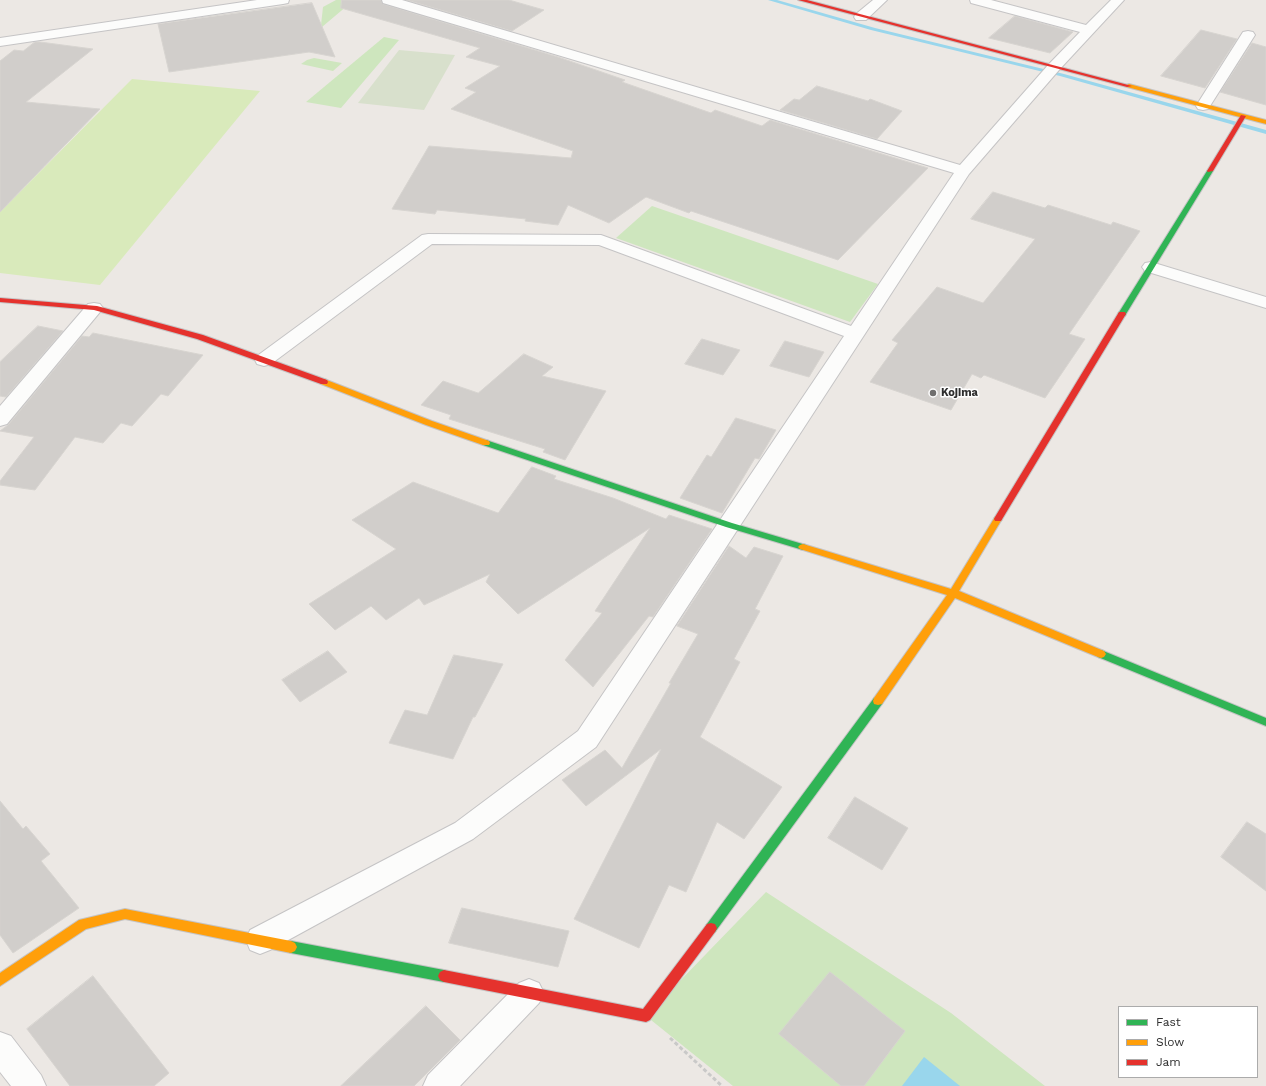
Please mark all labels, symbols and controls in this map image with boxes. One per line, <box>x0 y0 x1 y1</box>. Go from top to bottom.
place label: Kojima <box>941 386 978 400</box>
marker: Kojima <box>928 388 938 398</box>
legend <box>1118 1006 1258 1078</box>
text: Fast <box>1156 1015 1181 1029</box>
text: Slow <box>1156 1035 1184 1049</box>
text: Jam <box>1156 1055 1181 1069</box>

